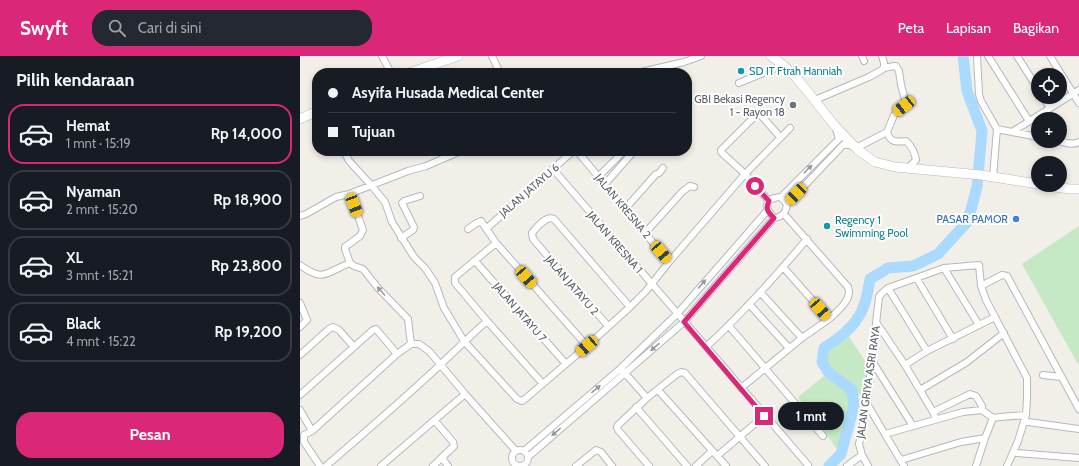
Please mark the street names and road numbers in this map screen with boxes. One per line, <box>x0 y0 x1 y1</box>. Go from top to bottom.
street label: JALAN JATAYU 6 <box>495 160 562 221</box>
street label: JALAN KRESNA 2 <box>591 170 654 241</box>
street label: JALAN KRESNA 1 <box>583 207 646 276</box>
street label: JALAN JATAYU 2 <box>542 251 602 318</box>
street label: JALAN JATAYU 7 <box>490 278 550 345</box>
street label: JALAN GRIYA ASRI RAYA <box>853 324 883 440</box>

